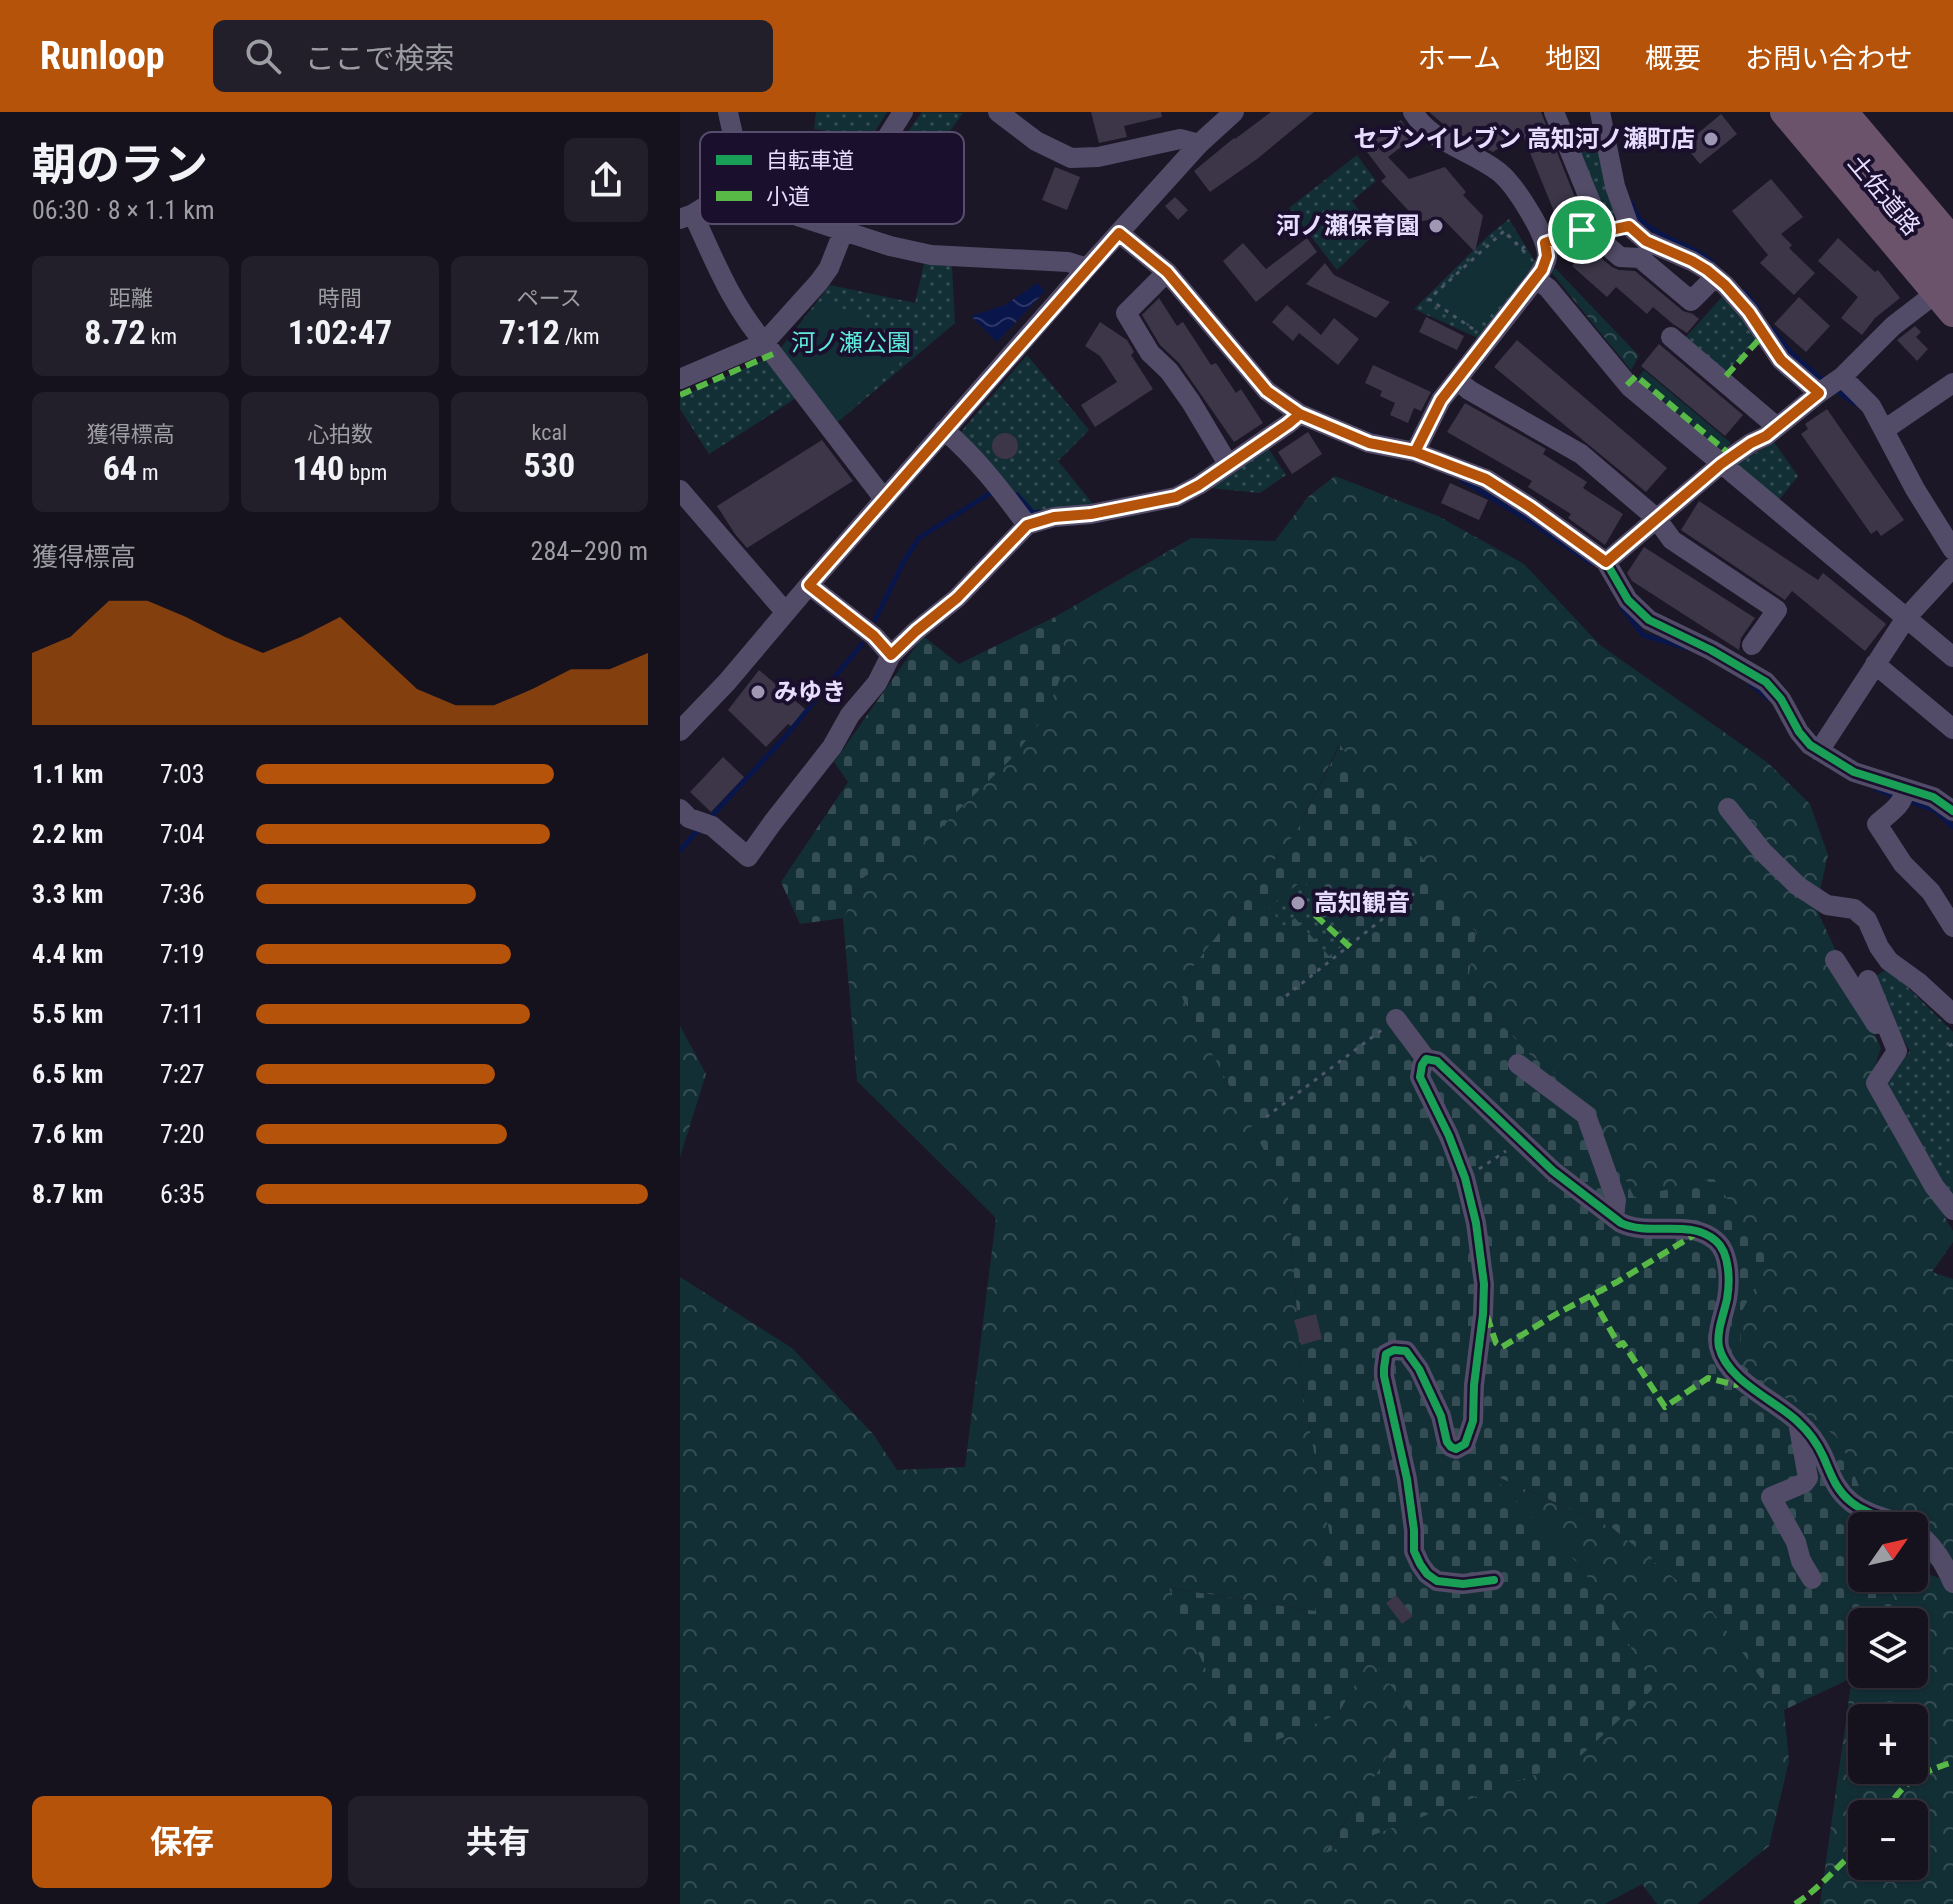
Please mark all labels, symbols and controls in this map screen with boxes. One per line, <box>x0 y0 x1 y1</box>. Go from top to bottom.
search box <box>213 20 773 92</box>
text: Runloop <box>40 34 165 78</box>
icon: search <box>241 34 285 78</box>
text: ここで検索 <box>305 41 455 76</box>
text: ホーム <box>1418 42 1501 75</box>
text: 地図 <box>1545 42 1601 75</box>
text: 概要 <box>1645 42 1701 75</box>
text: お問い合わせ <box>1745 42 1913 75</box>
place label: セブンイレブン 高知河ノ瀬町店 <box>1353 125 1695 153</box>
marker: セブンイレブン 高知河ノ瀬町店 <box>1702 130 1720 148</box>
legend <box>700 132 964 224</box>
button: share <box>564 138 648 222</box>
text: 朝のラン <box>32 139 208 191</box>
text: 自転車道 <box>766 148 854 173</box>
street label: 土佐道路 <box>1842 149 1926 241</box>
text: 小道 <box>766 184 810 209</box>
text: 06:30 · 8 × 1.1 km <box>32 195 214 225</box>
pin <box>1548 196 1616 264</box>
icon: arrive <box>1560 208 1604 252</box>
place label: 河ノ瀬保育園 <box>1276 212 1420 240</box>
marker: 河ノ瀬保育園 <box>1427 217 1445 235</box>
text: 距離 <box>109 286 153 311</box>
text: 時間 <box>318 286 362 311</box>
text: ペース <box>517 286 582 311</box>
text: 8.72 <box>84 312 146 352</box>
text: 1:02:47 <box>288 312 392 352</box>
text: 7:12 <box>499 312 560 352</box>
text: km <box>146 324 177 349</box>
text: /km <box>560 324 600 349</box>
park label: 河ノ瀬公園 <box>791 329 911 357</box>
text: kcal <box>532 420 567 445</box>
text: 獲得標高 <box>87 422 175 447</box>
text: 心拍数 <box>307 422 373 447</box>
text: 530 <box>524 445 575 485</box>
text: 64 <box>103 448 137 488</box>
text: 140 <box>293 448 344 488</box>
text: m <box>137 460 159 485</box>
text: bpm <box>344 460 387 485</box>
text: 284–290 m <box>531 536 648 566</box>
text: 獲得標高 <box>32 542 136 572</box>
place label: みゆき <box>774 678 846 706</box>
marker: みゆき <box>749 683 767 701</box>
text: 1.1 km <box>32 759 104 789</box>
text: 7:03 <box>160 759 205 789</box>
text: 2.2 km <box>32 819 104 849</box>
text: 7:04 <box>160 819 205 849</box>
text: 3.3 km <box>32 879 104 909</box>
text: 7:36 <box>160 879 205 909</box>
place label: 高知観音 <box>1314 889 1410 917</box>
marker: 高知観音 <box>1289 894 1307 912</box>
text: 4.4 km <box>32 939 104 969</box>
text: 7:19 <box>160 939 205 969</box>
text: 5.5 km <box>32 999 104 1029</box>
text: 7:11 <box>160 999 205 1029</box>
text: 6.5 km <box>32 1059 104 1089</box>
text: 7:27 <box>160 1059 205 1089</box>
text: 7.6 km <box>32 1119 104 1149</box>
text: 7:20 <box>160 1119 205 1149</box>
text: 8.7 km <box>32 1179 104 1209</box>
text: 6:35 <box>160 1179 205 1209</box>
north arrow <box>1848 1512 1928 1592</box>
map controls <box>1848 1512 1928 1880</box>
button: layers <box>1848 1608 1928 1688</box>
button: + <box>1848 1704 1928 1784</box>
button: 保存 <box>32 1796 332 1888</box>
button: 共有 <box>348 1796 648 1888</box>
button: − <box>1848 1800 1928 1880</box>

